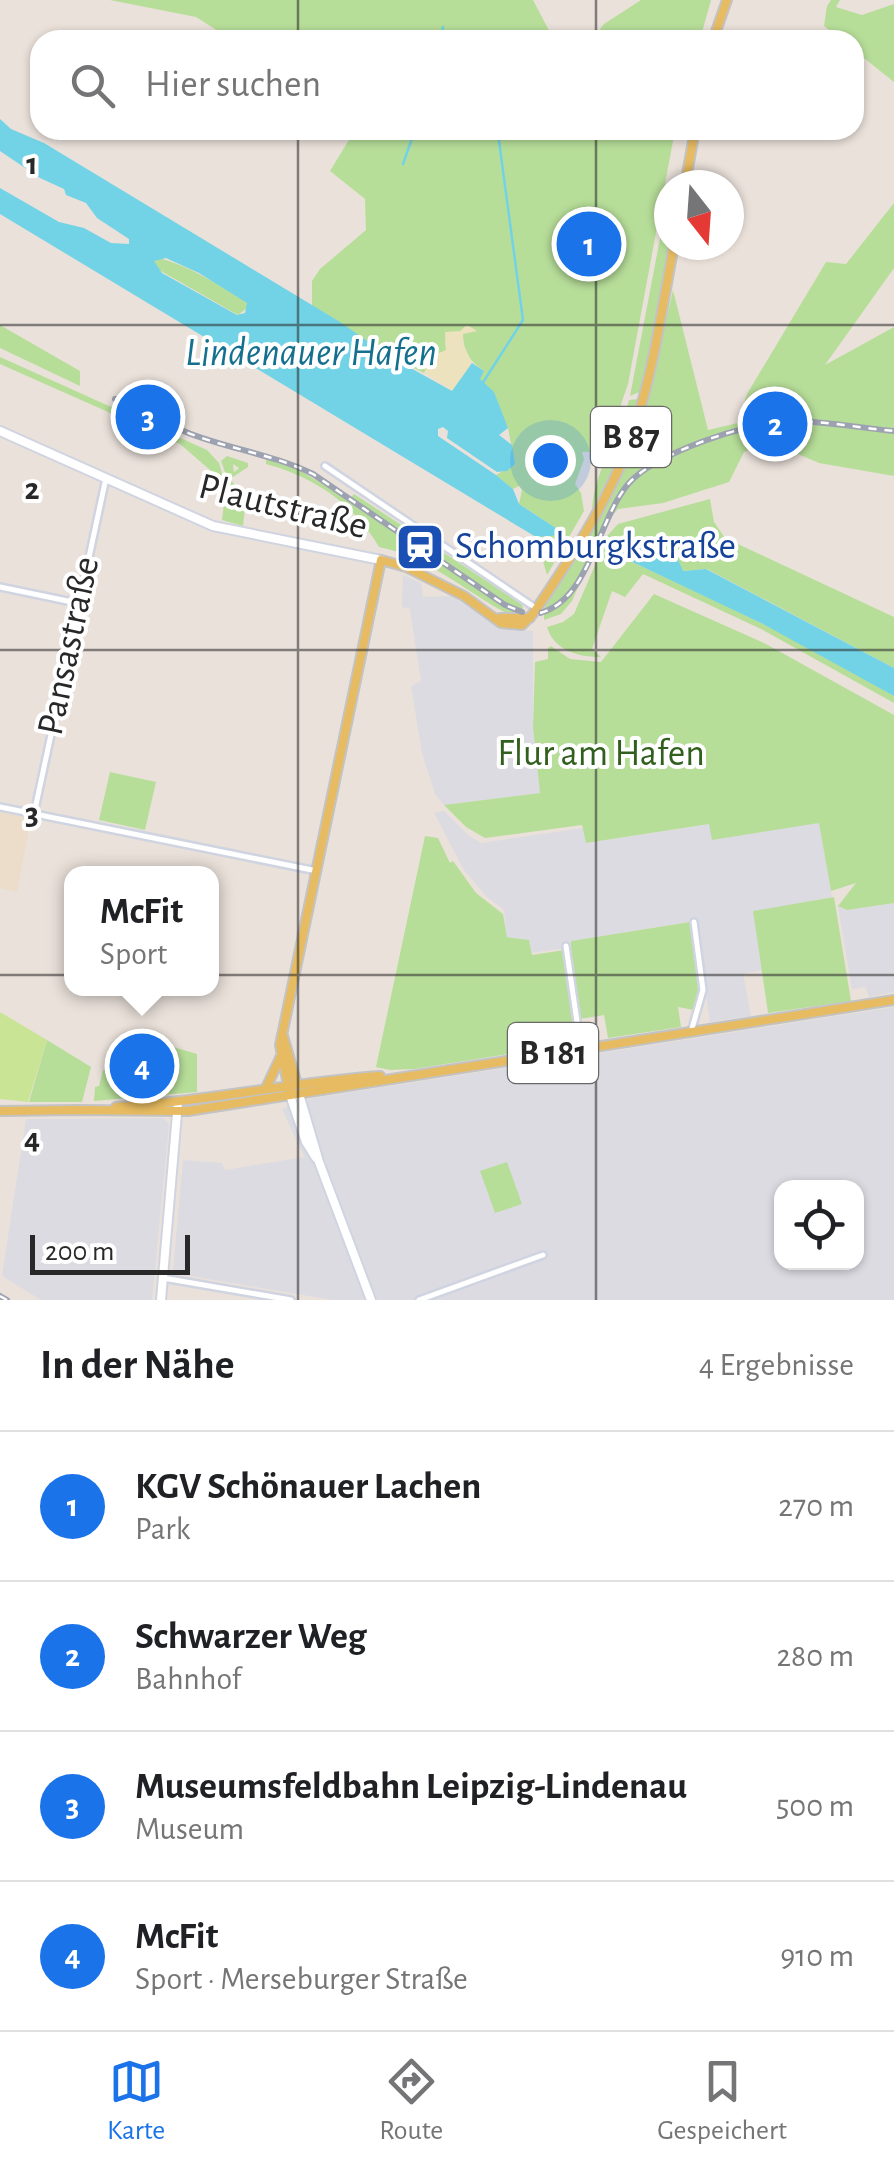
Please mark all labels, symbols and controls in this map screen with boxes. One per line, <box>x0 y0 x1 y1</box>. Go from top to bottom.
search box <box>30 30 864 140</box>
icon: search <box>65 58 120 113</box>
text: Hier suchen <box>145 66 321 104</box>
text: 1 <box>26 148 38 180</box>
north arrow <box>654 170 744 260</box>
pin: 1 <box>556 206 622 282</box>
water label: Lindenauer Hafen <box>185 333 437 373</box>
pin: 3 <box>116 380 180 454</box>
pin: 2 <box>742 386 808 462</box>
road number: B 87 <box>591 407 671 467</box>
your location <box>525 435 576 486</box>
street label: Plautstraße <box>195 468 371 546</box>
text: 2 <box>24 473 40 505</box>
station icon: Schomburgkstraße <box>394 521 446 573</box>
place label: Schomburgkstraße <box>455 528 736 566</box>
street label: Pansastraße <box>32 553 106 739</box>
park label: Flur am Hafen <box>497 735 705 773</box>
text: 3 <box>25 798 39 830</box>
popup <box>64 866 219 996</box>
text: McFit <box>100 893 183 931</box>
text: Sport <box>100 938 167 970</box>
road number: B 181 <box>508 1023 598 1083</box>
pin: 4 <box>110 1028 174 1104</box>
text: 4 <box>24 1123 40 1155</box>
map controls <box>774 1180 864 1270</box>
button: locate <box>774 1180 864 1270</box>
scale bar <box>30 1230 190 1274</box>
text: 200 m <box>45 1238 114 1266</box>
text: In der Nähe <box>40 1344 235 1386</box>
text: 4 Ergebnisse <box>699 1349 854 1381</box>
text: KGV Schönauer Lachen <box>135 1468 481 1506</box>
text: 1 <box>67 1490 78 1522</box>
text: 270 m <box>778 1490 854 1522</box>
text: Park <box>135 1513 190 1545</box>
text: Schwarzer Weg <box>135 1618 367 1656</box>
text: 2 <box>65 1640 80 1672</box>
text: 280 m <box>776 1640 854 1672</box>
text: Bahnhof <box>135 1663 241 1695</box>
text: Museumsfeldbahn Leipzig-Lindenau <box>135 1768 687 1806</box>
text: 3 <box>66 1790 79 1822</box>
text: 500 m <box>776 1790 854 1822</box>
text: Museum <box>135 1813 244 1845</box>
text: McFit <box>135 1918 218 1956</box>
text: 4 <box>64 1940 81 1972</box>
text: 910 m <box>780 1940 854 1972</box>
text: Sport · Merseburger Straße <box>135 1963 468 1995</box>
tab: Karte <box>107 2054 165 2148</box>
tab: Route <box>379 2054 443 2148</box>
tab: Gespeichert <box>657 2054 787 2148</box>

